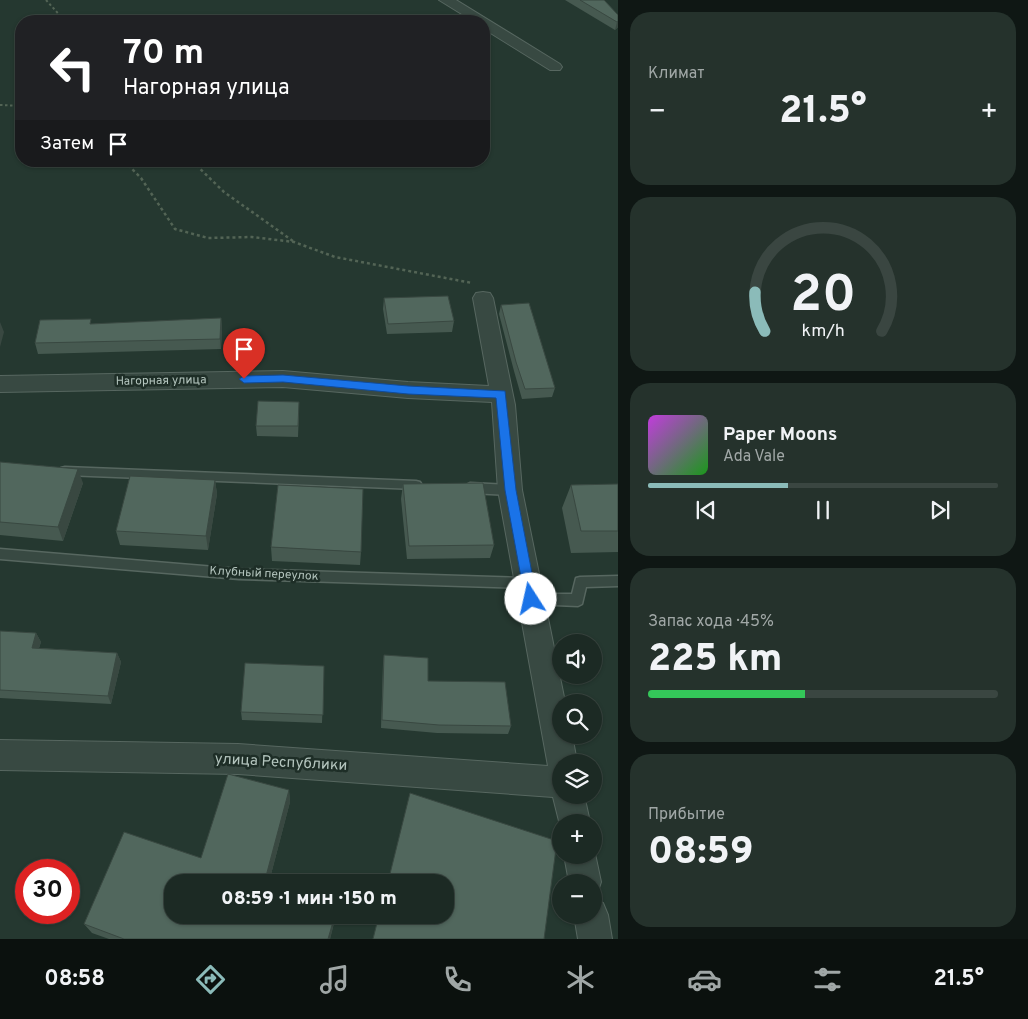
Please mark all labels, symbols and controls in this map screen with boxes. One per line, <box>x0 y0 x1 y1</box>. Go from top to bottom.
text: 70 m <box>123 32 204 76</box>
icon: left <box>40 35 105 100</box>
text: Климат <box>648 64 705 84</box>
text: Нагорная улица <box>123 75 290 102</box>
text: 21.5° <box>779 88 867 137</box>
text: − <box>648 95 666 131</box>
text: + <box>980 95 998 131</box>
icon: arrive <box>104 130 132 158</box>
text: Затем <box>40 132 94 156</box>
text: 20 <box>790 264 856 330</box>
text: km/h <box>801 320 845 343</box>
pin <box>223 328 265 379</box>
icon: arrive <box>230 335 258 363</box>
street label: Нагорная улица <box>115 372 207 390</box>
text: Paper Moons <box>723 423 837 447</box>
text: Ada Vale <box>723 447 785 467</box>
icon: previous <box>692 496 720 524</box>
icon: pause <box>809 496 837 524</box>
icon: next <box>926 496 954 524</box>
street label: Клубный переулок <box>209 563 319 585</box>
position arrow <box>504 572 556 624</box>
text: Запас хода · 45% <box>648 612 774 632</box>
map controls <box>552 634 602 924</box>
button: sound <box>552 634 602 684</box>
text: 225 km <box>648 636 782 685</box>
button: search <box>552 694 602 744</box>
street label: улица Республики <box>214 750 348 776</box>
button: layers <box>552 754 602 804</box>
text: Прибытие <box>648 805 725 825</box>
button: + <box>552 814 602 864</box>
text: 08:59 <box>648 829 754 878</box>
speed limit sign: 30 <box>15 859 80 924</box>
button: − <box>552 874 602 924</box>
text: 08:59 · 1 мин · 150 m <box>221 887 397 911</box>
icon: directions <box>193 962 228 997</box>
icon: music <box>317 962 352 997</box>
icon: phone <box>440 962 475 997</box>
icon: climate <box>563 962 598 997</box>
icon: car <box>687 962 722 997</box>
icon: filters <box>810 962 845 997</box>
text: 08:58 <box>44 966 105 993</box>
text: 21.5° <box>934 966 984 993</box>

